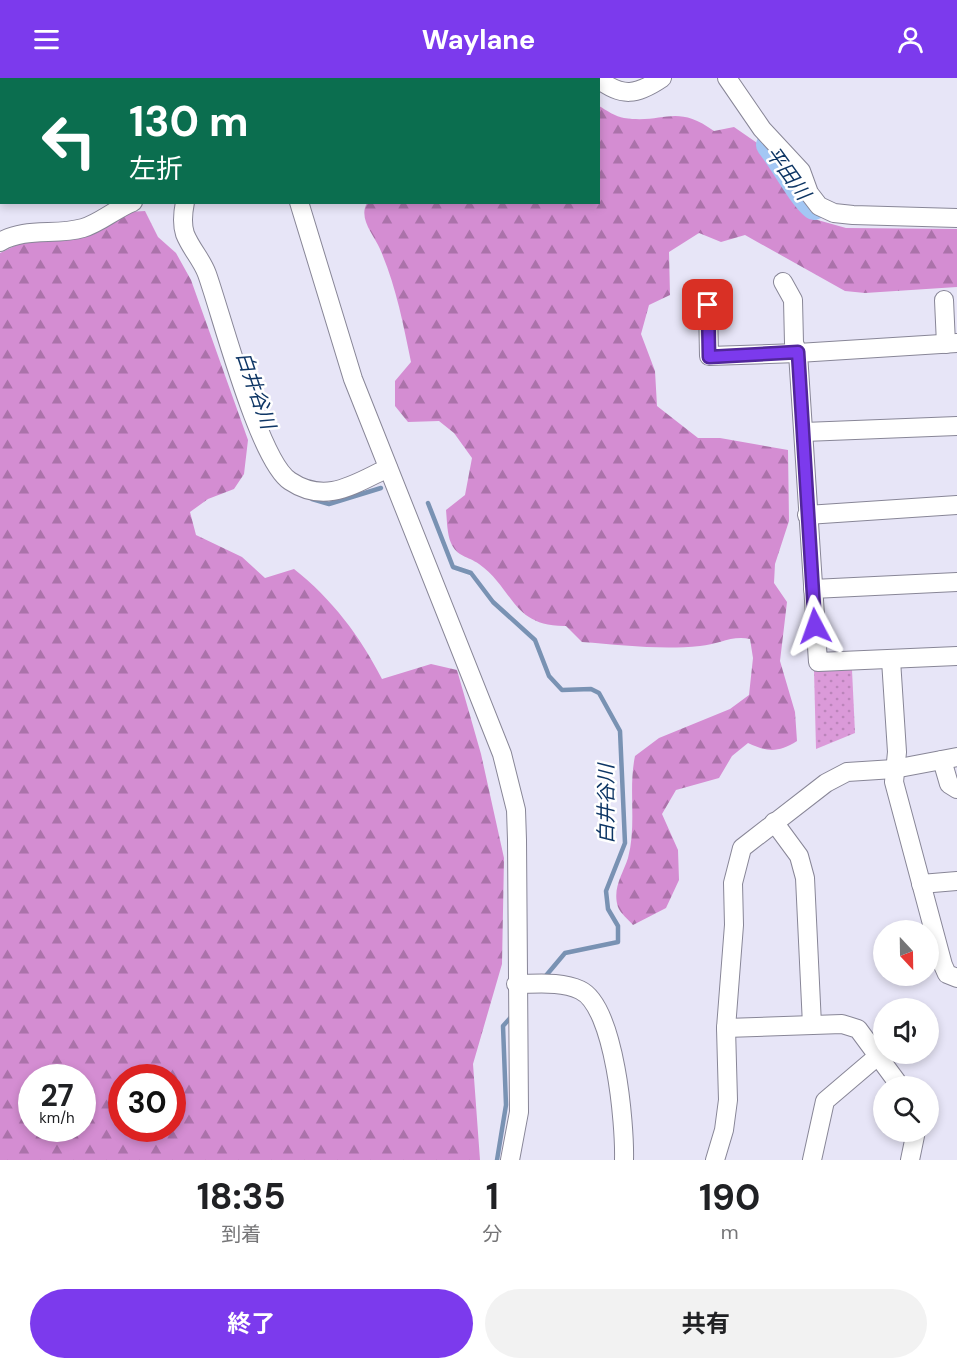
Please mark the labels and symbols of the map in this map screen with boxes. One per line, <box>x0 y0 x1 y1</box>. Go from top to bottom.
water label: 平田川 <box>760 141 817 207</box>
pin <box>682 279 733 330</box>
water label: 白井谷川 <box>231 348 282 434</box>
position arrow <box>783 594 847 658</box>
water label: 白井谷川 <box>593 762 619 844</box>
north arrow <box>873 920 939 986</box>
speed limit sign: 30 <box>108 1064 186 1142</box>

